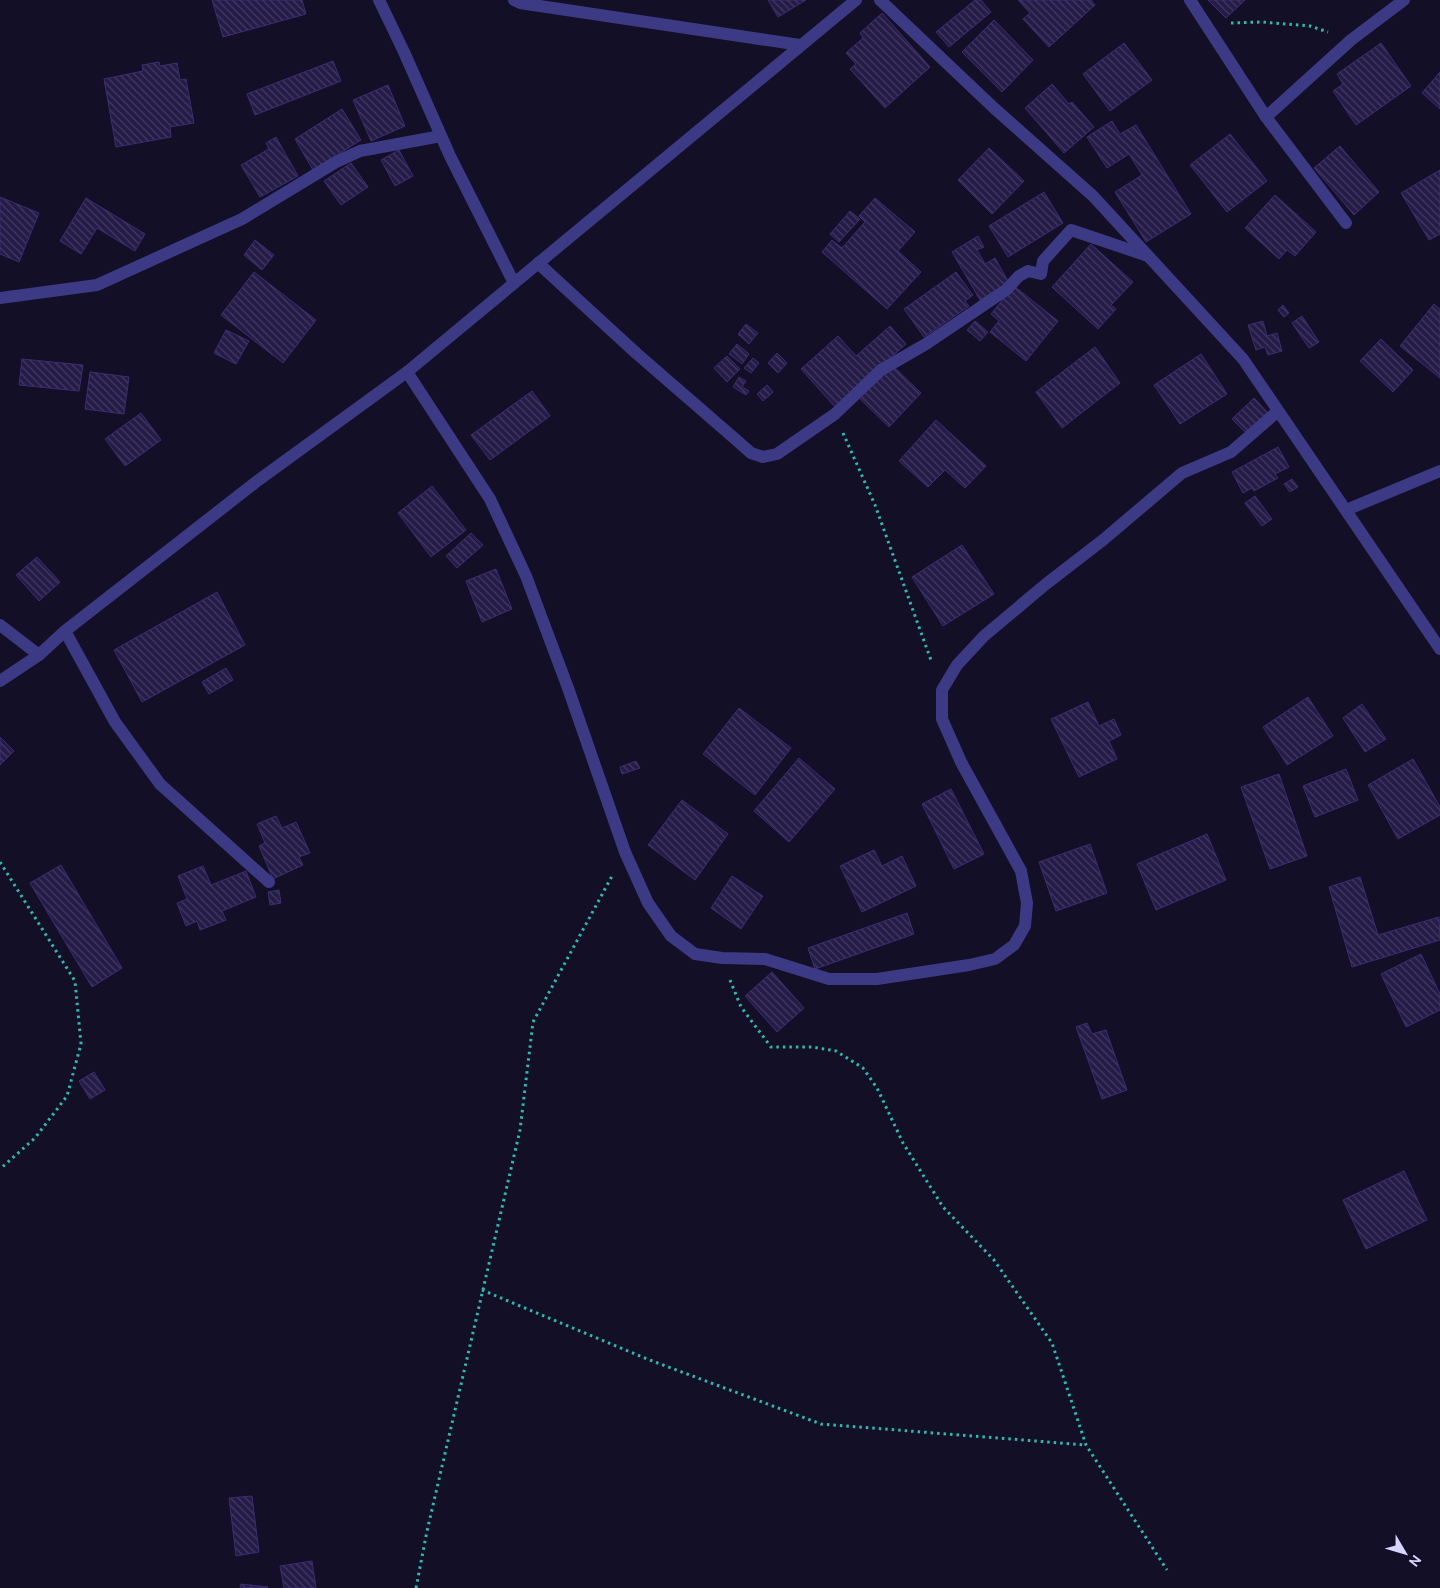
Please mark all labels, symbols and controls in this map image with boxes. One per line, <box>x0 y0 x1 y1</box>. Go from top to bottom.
north arrow <box>1380 1528 1430 1578</box>
text: N <box>1406 1552 1425 1570</box>

